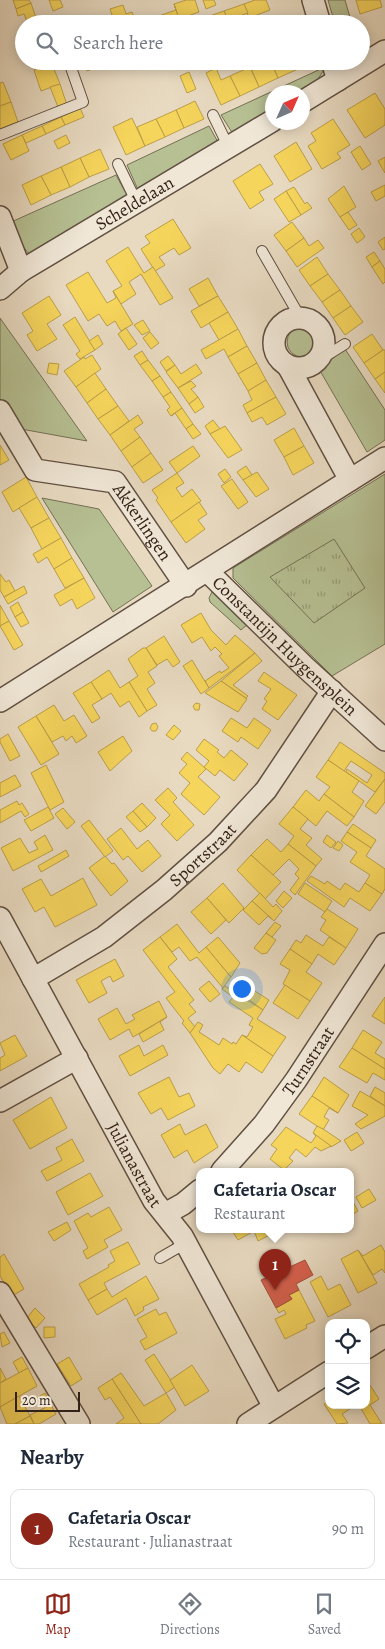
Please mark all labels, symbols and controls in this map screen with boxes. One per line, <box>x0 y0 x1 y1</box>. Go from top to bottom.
search box <box>15 15 370 70</box>
icon: search <box>33 29 61 57</box>
text: Search here <box>73 30 163 56</box>
north arrow <box>265 85 310 130</box>
street label: Scheldelaan <box>91 170 179 236</box>
street label: Akkerlingen <box>107 478 177 566</box>
street label: Constantijn Huygensplein <box>207 571 363 721</box>
street label: Sportstraat <box>164 818 242 892</box>
your location <box>229 976 255 1002</box>
street label: Turnstraat <box>276 1022 340 1101</box>
street label: Julianastraat <box>101 1118 167 1213</box>
popup <box>196 1168 354 1233</box>
text: Cafetaria Oscar <box>214 1177 336 1203</box>
text: Restaurant <box>214 1203 285 1225</box>
pin: 1 <box>259 1249 291 1290</box>
map controls <box>325 1319 370 1409</box>
button: locate <box>325 1319 370 1364</box>
button: layers <box>325 1364 370 1409</box>
scale bar <box>15 1389 80 1412</box>
text: 20 m <box>22 1391 51 1410</box>
text: Nearby <box>20 1443 83 1471</box>
text: Cafetaria Oscar <box>68 1505 191 1531</box>
text: 1 <box>34 1518 40 1540</box>
text: 90 m <box>332 1518 364 1540</box>
text: Restaurant · Julianastraat <box>68 1531 233 1553</box>
tab: Map <box>44 1590 72 1639</box>
tab: Directions <box>160 1590 220 1639</box>
tab: Saved <box>308 1590 341 1639</box>

